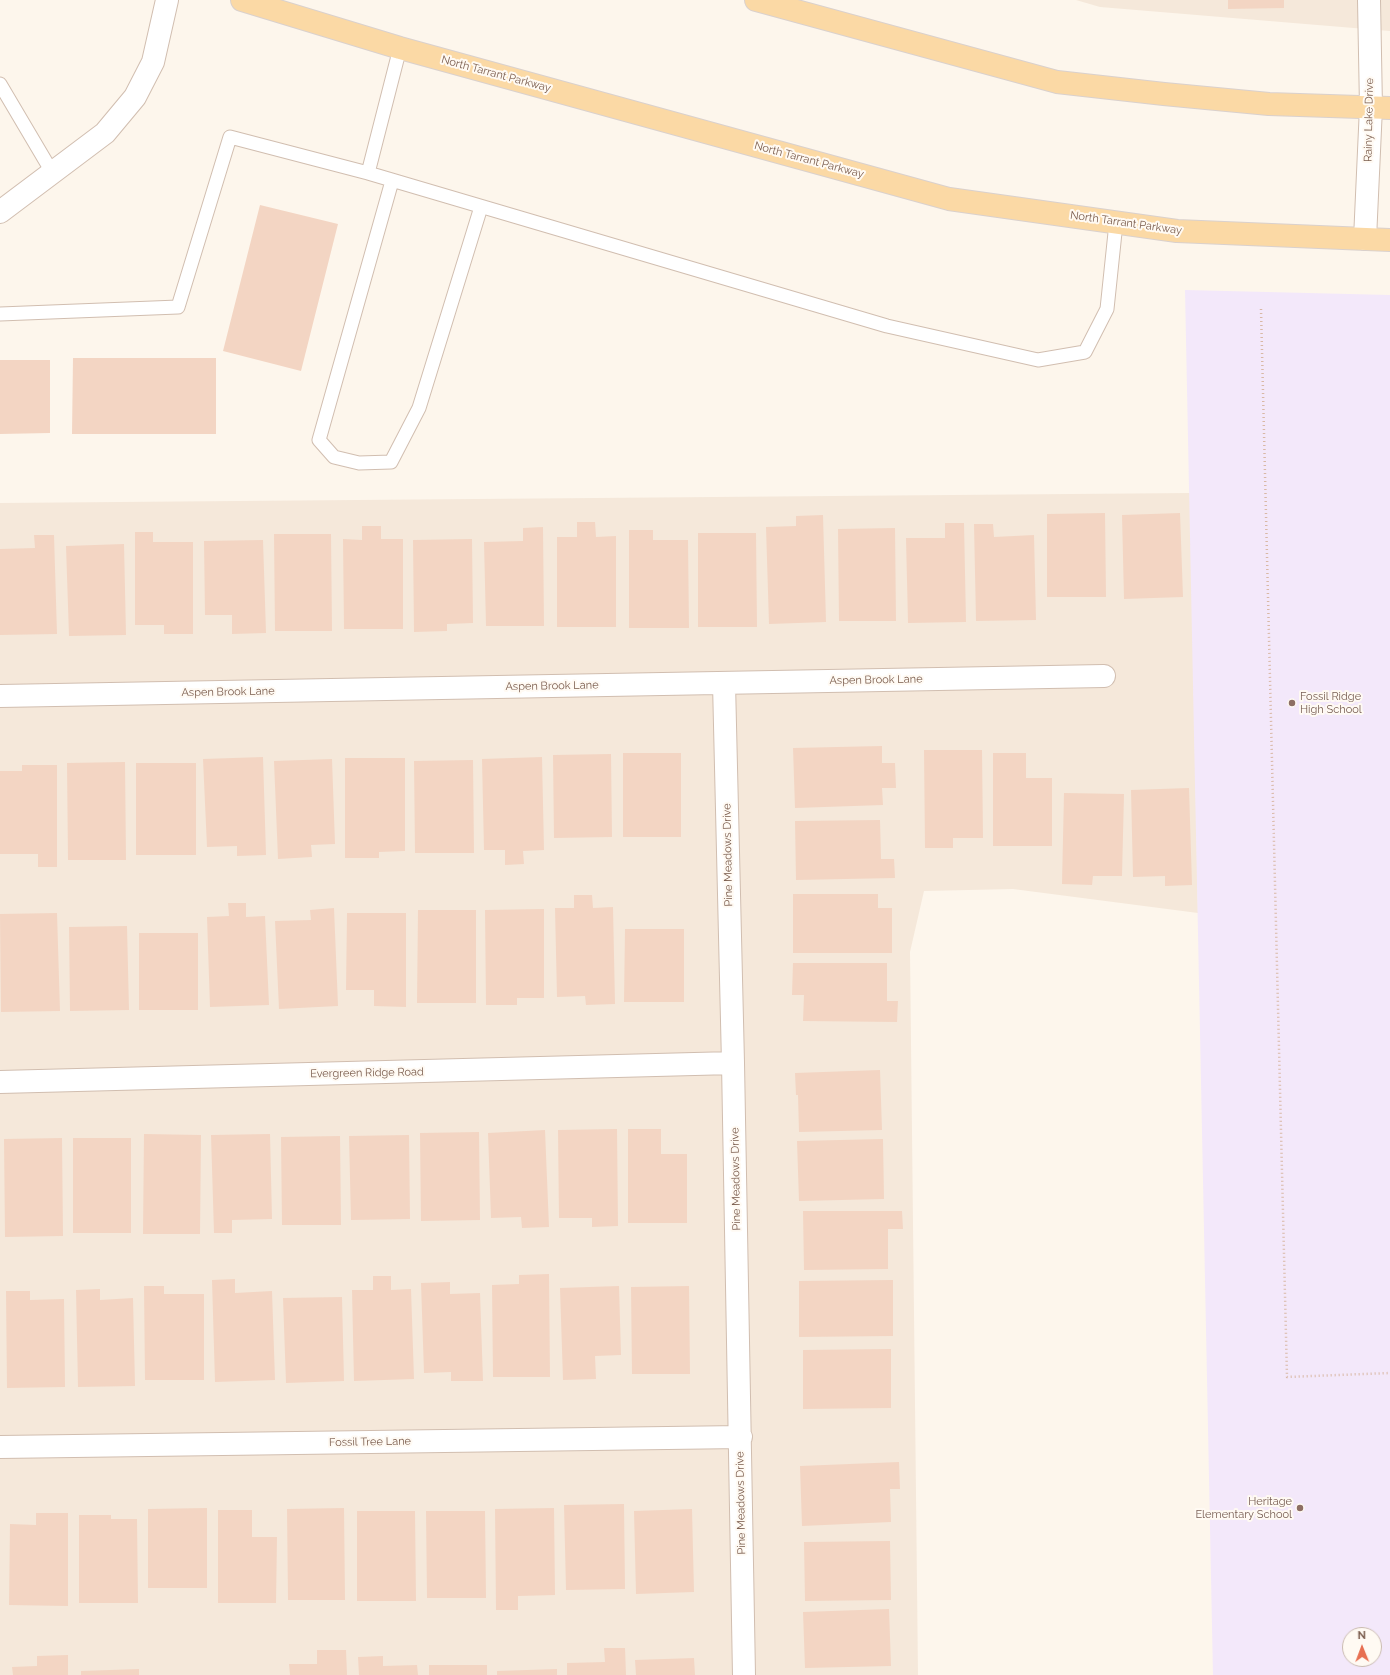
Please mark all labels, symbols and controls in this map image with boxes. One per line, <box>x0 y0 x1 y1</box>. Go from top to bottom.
street label: North Tarrant Parkway <box>440 53 552 95</box>
street label: Rainy Lake Drive <box>1362 78 1376 162</box>
street label: North Tarrant Parkway <box>753 139 865 181</box>
street label: North Tarrant Parkway <box>1069 209 1183 237</box>
street label: Aspen Brook Lane <box>829 673 923 687</box>
street label: Aspen Brook Lane <box>505 679 599 693</box>
street label: Aspen Brook Lane <box>181 685 275 699</box>
place label: Fossil Ridge High School <box>1300 690 1362 716</box>
marker: Fossil Ridge High School <box>1287 698 1297 708</box>
street label: Pine Meadows Drive <box>720 803 736 907</box>
street label: Evergreen Ridge Road <box>310 1065 424 1081</box>
street label: Pine Meadows Drive <box>728 1127 744 1231</box>
street label: Fossil Tree Lane <box>329 1435 411 1449</box>
street label: Pine Meadows Drive <box>733 1451 749 1555</box>
place label: Heritage Elementary School <box>1195 1495 1292 1521</box>
marker: Heritage Elementary School <box>1295 1503 1305 1513</box>
north arrow <box>1342 1627 1382 1667</box>
text: N <box>1357 1629 1366 1642</box>

